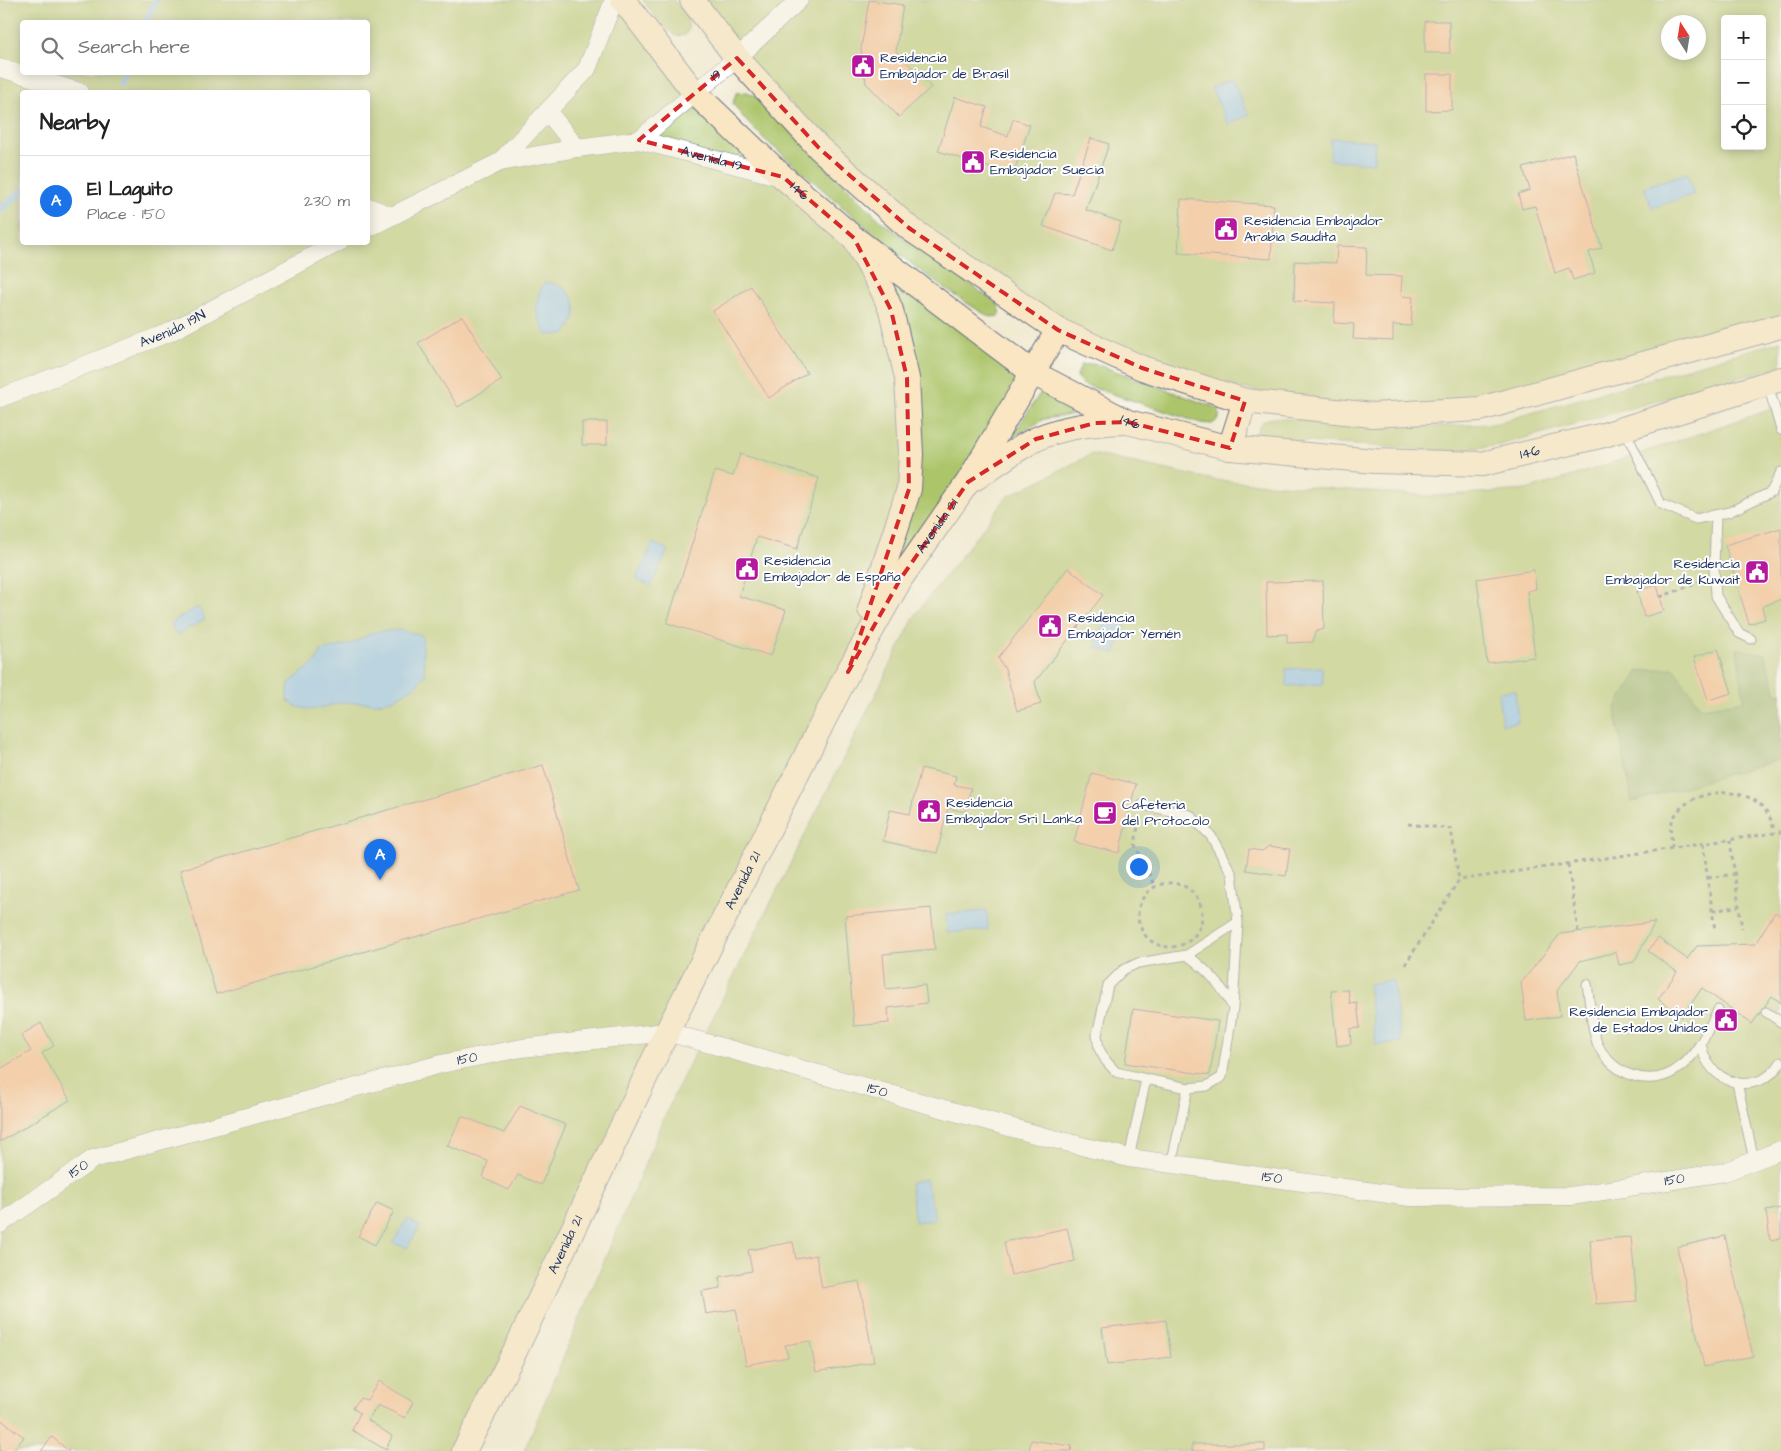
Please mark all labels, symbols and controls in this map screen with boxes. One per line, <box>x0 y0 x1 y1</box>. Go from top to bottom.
north arrow <box>1661 15 1706 60</box>
map controls <box>1721 15 1766 150</box>
button: + <box>1721 15 1766 60</box>
search box <box>20 20 370 75</box>
icon: search <box>38 34 66 62</box>
text: Search here <box>78 34 190 61</box>
place label: Residencia Embajador de Brasil <box>880 48 1009 84</box>
public building icon: Residencia Embajador de Brasil <box>850 53 876 79</box>
button: − <box>1721 60 1766 105</box>
street label: 19 <box>706 65 726 86</box>
button: locate <box>1721 105 1766 150</box>
text: Nearby <box>40 108 110 137</box>
street label: Avenida 19 <box>679 141 744 176</box>
place label: Residencia Embajador Suecia <box>990 144 1104 180</box>
public building icon: Residencia Embajador Suecia <box>960 149 986 175</box>
text: El Laguito <box>87 176 172 203</box>
street label: 146 <box>785 177 814 205</box>
text: A <box>51 190 61 212</box>
text: 230 m <box>304 190 350 212</box>
text: Place · 150 <box>87 203 165 225</box>
place label: Residencia Embajador Arabia Saudita <box>1244 211 1383 247</box>
public building icon: Residencia Embajador Arabia Saudita <box>1213 216 1239 242</box>
street label: Avenida 19N <box>136 305 210 353</box>
street label: 146 <box>1116 409 1142 435</box>
street label: 146 <box>1518 441 1542 465</box>
street label: Avenida 21 <box>911 494 964 557</box>
place label: Residencia Embajador de España <box>764 551 901 587</box>
place label: Residencia Embajador de Kuwait <box>1606 554 1740 590</box>
public building icon: Residencia Embajador de España <box>734 556 760 582</box>
public building icon: Residencia Embajador de Kuwait <box>1744 559 1770 585</box>
place label: Residencia Embajador Yemén <box>1068 608 1181 644</box>
public building icon: Residencia Embajador Yemén <box>1037 613 1063 639</box>
place label: Residencia Embajador Sri Lanka <box>946 793 1082 829</box>
place label: Cafeteria del Protocolo <box>1122 795 1210 831</box>
public building icon: Residencia Embajador Sri Lanka <box>916 798 942 824</box>
cafe icon: Cafeteria del Protocolo <box>1092 800 1118 826</box>
pin: A <box>364 839 396 880</box>
street label: Avenida 21 <box>720 848 766 913</box>
your location <box>1126 854 1152 880</box>
place label: Residencia Embajador de Estados Unidos <box>1569 1002 1708 1038</box>
public building icon: Residencia Embajador de Estados Unidos <box>1713 1007 1739 1033</box>
street label: 150 <box>455 1047 479 1071</box>
street label: 150 <box>865 1078 890 1103</box>
street label: 150 <box>65 1155 93 1183</box>
street label: 150 <box>1261 1167 1284 1189</box>
street label: 150 <box>1663 1168 1686 1191</box>
street label: Avenida 21 <box>543 1212 588 1277</box>

